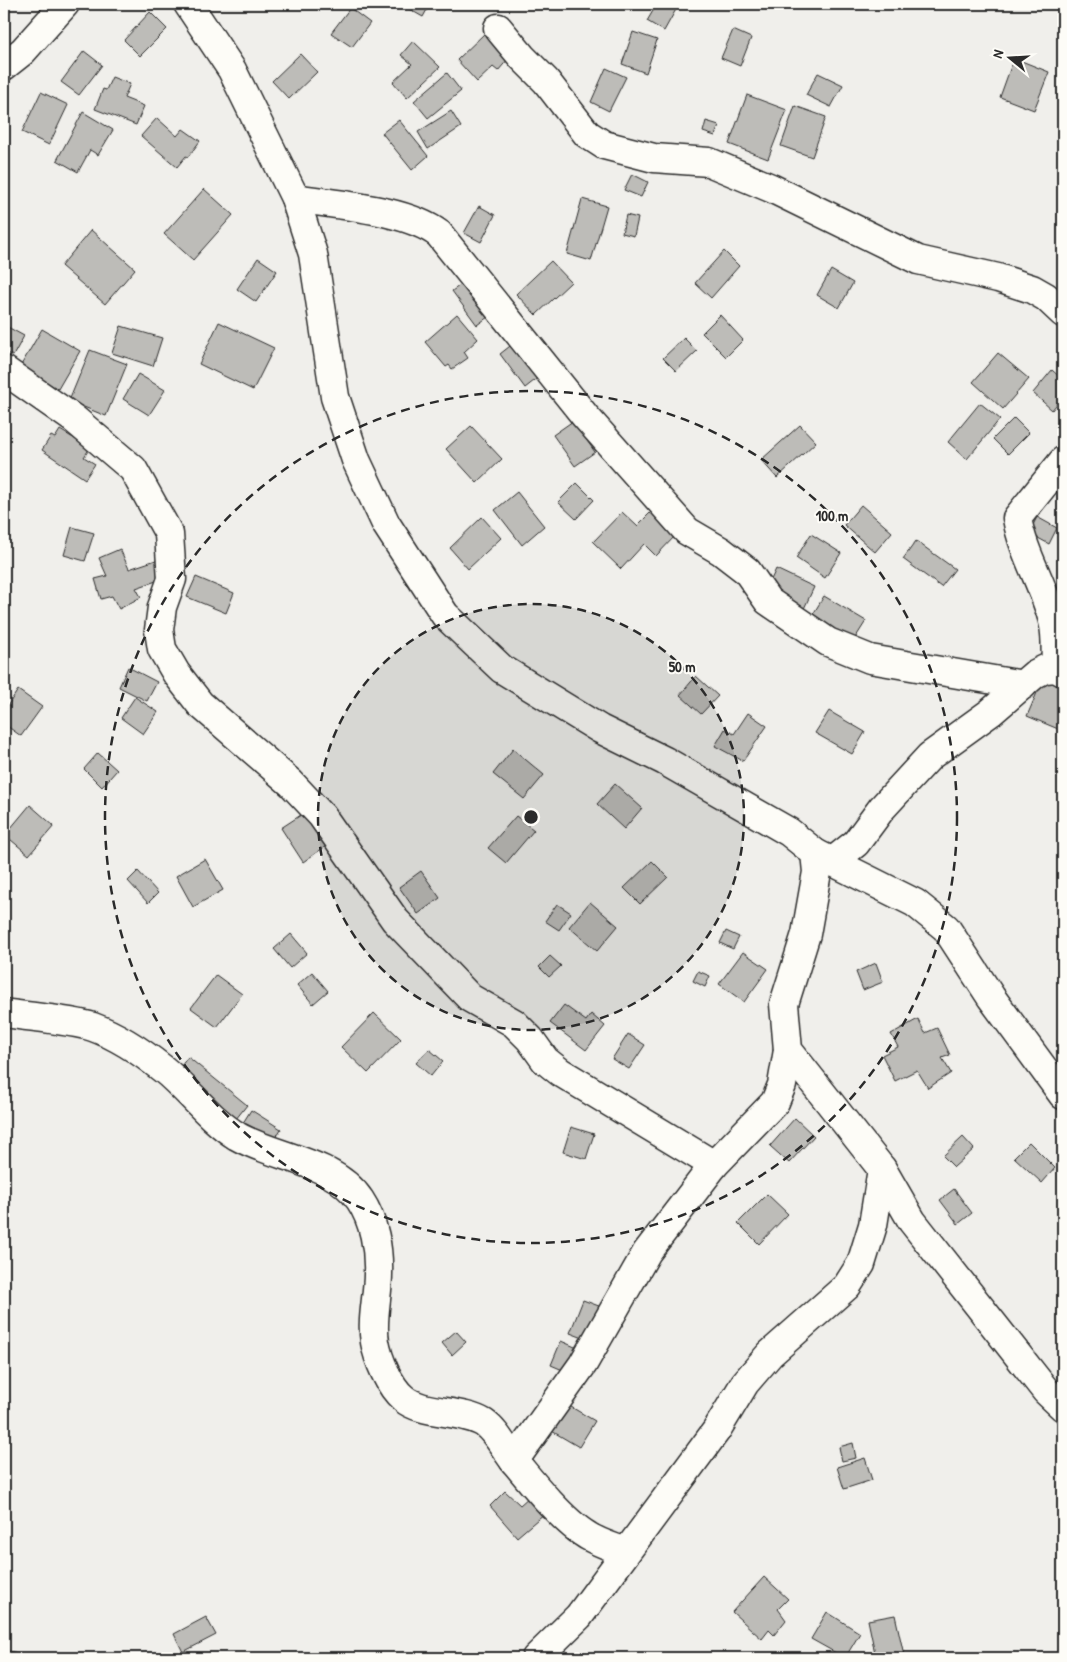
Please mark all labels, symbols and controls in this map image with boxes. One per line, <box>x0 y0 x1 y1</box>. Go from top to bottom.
north arrow <box>984 32 1034 82</box>
text: N <box>987 47 1008 60</box>
text: 100 m <box>816 505 848 526</box>
text: 50 m <box>669 656 695 677</box>
centre of rings <box>522 808 540 826</box>

